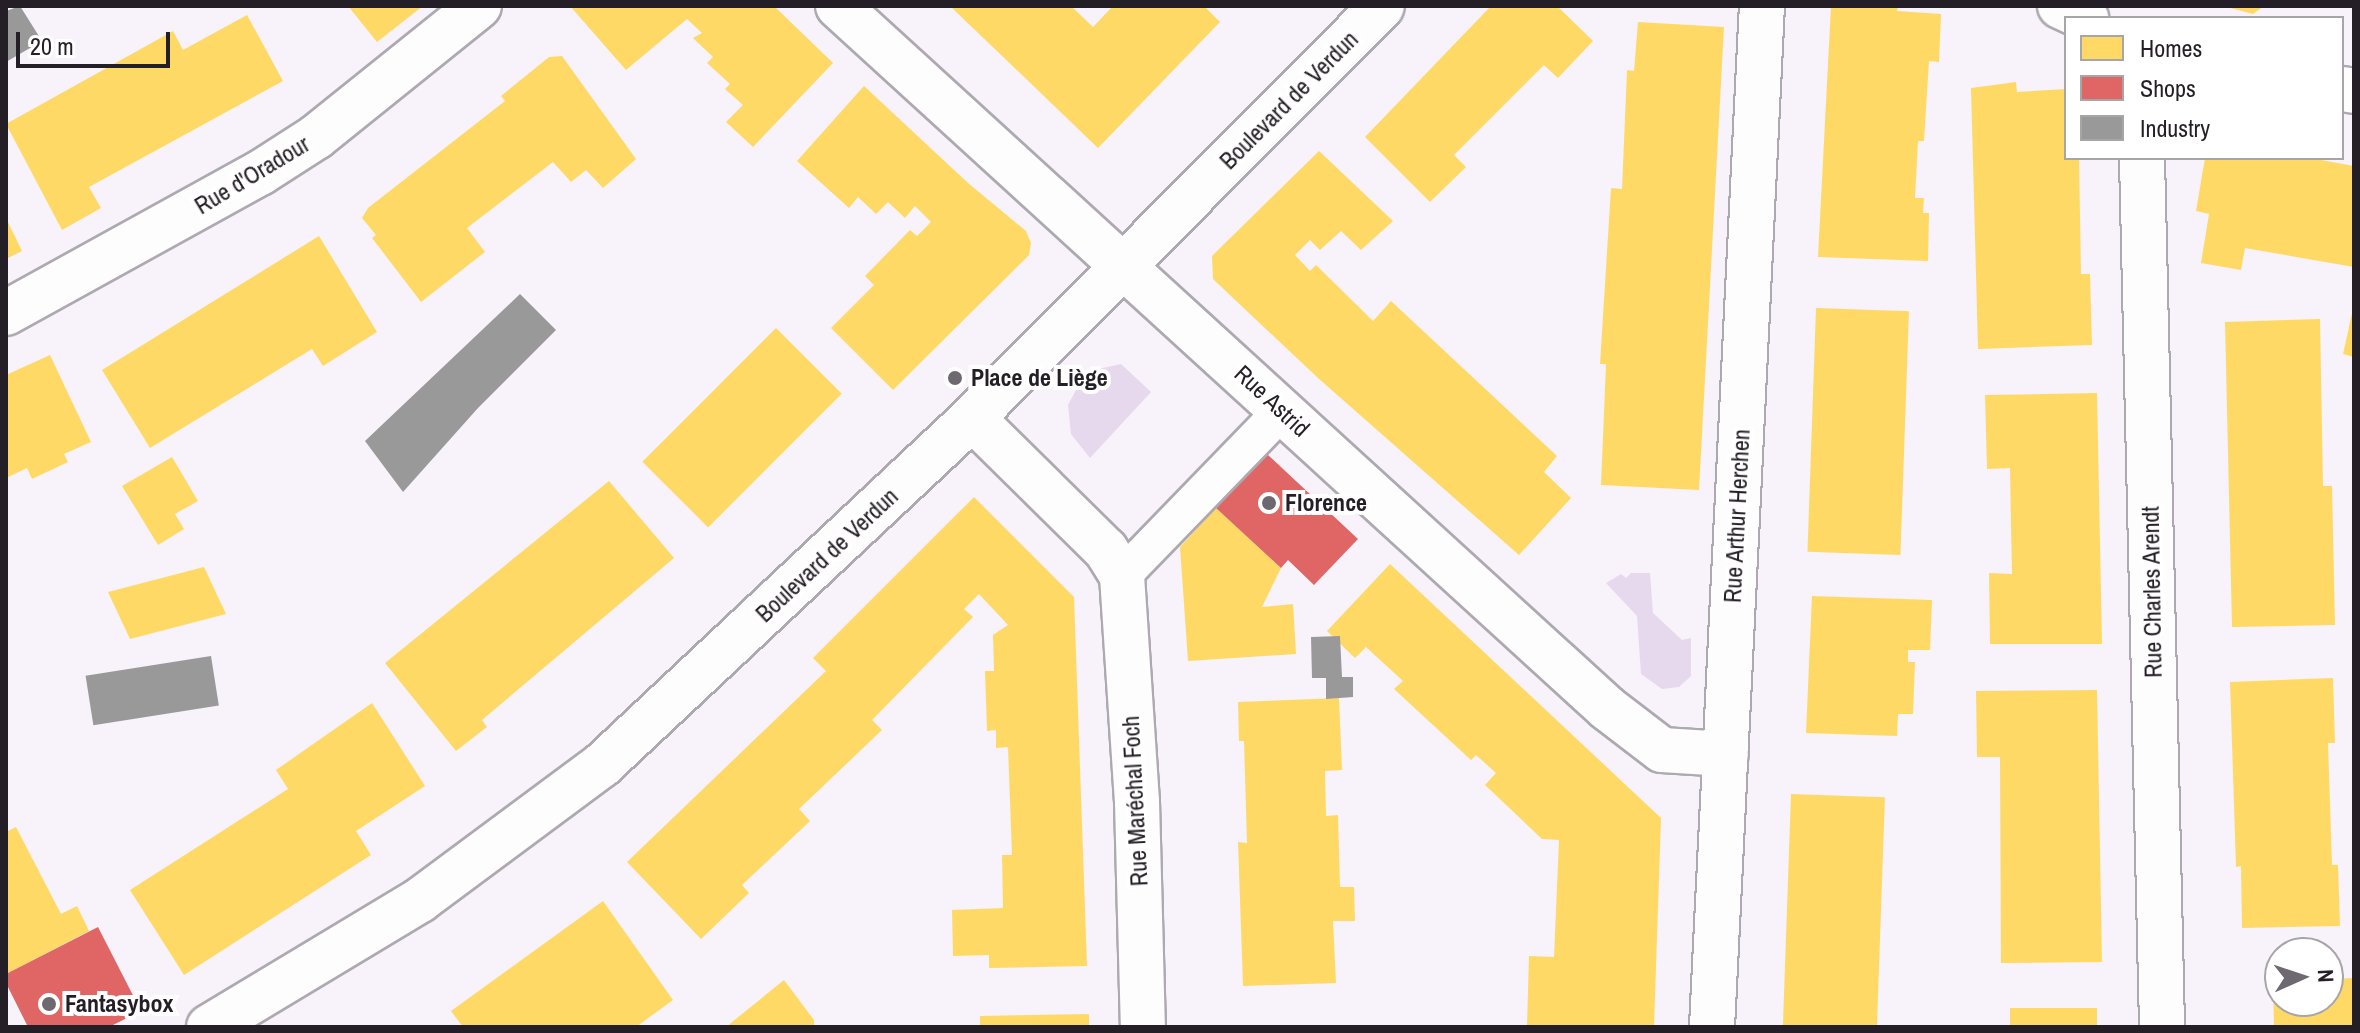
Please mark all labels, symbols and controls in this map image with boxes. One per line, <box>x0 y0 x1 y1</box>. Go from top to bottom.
scale bar <box>20 16 174 66</box>
legend <box>2064 16 2344 160</box>
street label: Boulevard de Verdun <box>1214 25 1364 175</box>
text: 20 m <box>30 30 74 62</box>
text: Homes <box>2140 32 2202 64</box>
text: Shops <box>2140 72 2196 104</box>
text: Industry <box>2140 112 2210 144</box>
street label: Rue d'Oradour <box>190 130 314 220</box>
street label: Rue Astrid <box>1228 359 1316 443</box>
place label: Place de Liège <box>971 364 1108 392</box>
marker: Place de Liège <box>946 369 964 387</box>
street label: Rue Arthur Herchen <box>1718 428 1756 604</box>
street label: Boulevard de Verdun <box>750 482 904 628</box>
place label: Florence <box>1285 489 1367 517</box>
marker: Florence <box>1260 494 1278 512</box>
street label: Rue Charles Arendt <box>2136 505 2168 679</box>
street label: Rue Maréchal Foch <box>1116 715 1154 887</box>
north arrow <box>2264 937 2344 1017</box>
text: N <box>2311 969 2341 983</box>
place label: Fantasybox <box>65 990 173 1018</box>
marker: Fantasybox <box>40 995 58 1013</box>

